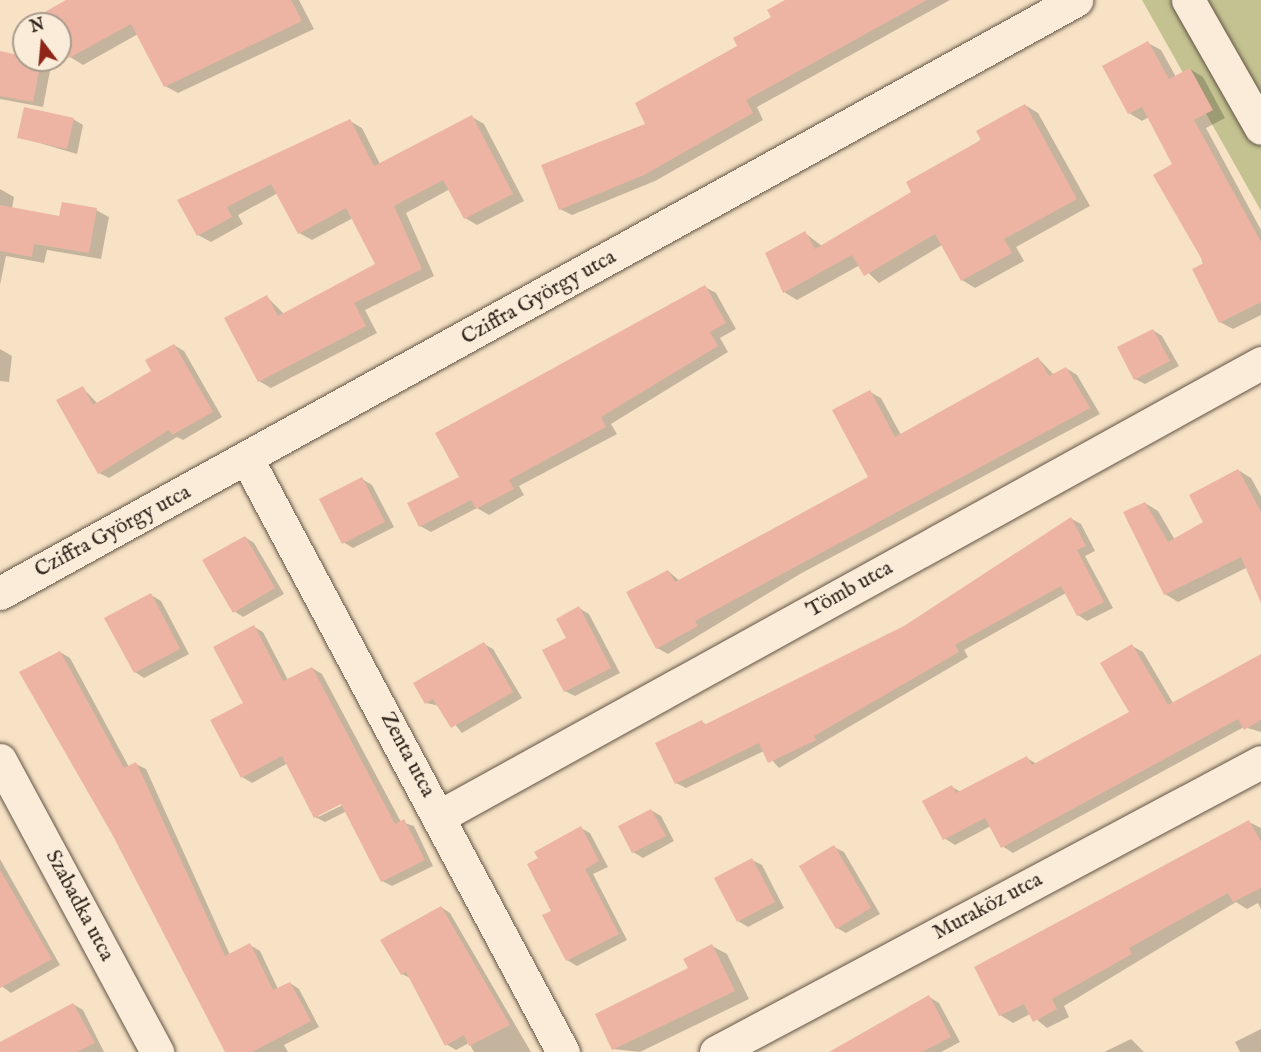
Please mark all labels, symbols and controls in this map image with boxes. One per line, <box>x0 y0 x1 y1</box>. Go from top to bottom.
north arrow <box>12 12 72 72</box>
text: N <box>28 15 47 38</box>
street label: Cziffra György utca <box>457 245 621 351</box>
street label: Cziffra György utca <box>31 480 195 584</box>
street label: Tömb utca <box>803 556 897 624</box>
street label: Zenta utca <box>374 708 440 802</box>
street label: Szabadka utca <box>39 846 119 966</box>
street label: Muraköz utca <box>929 868 1047 946</box>

